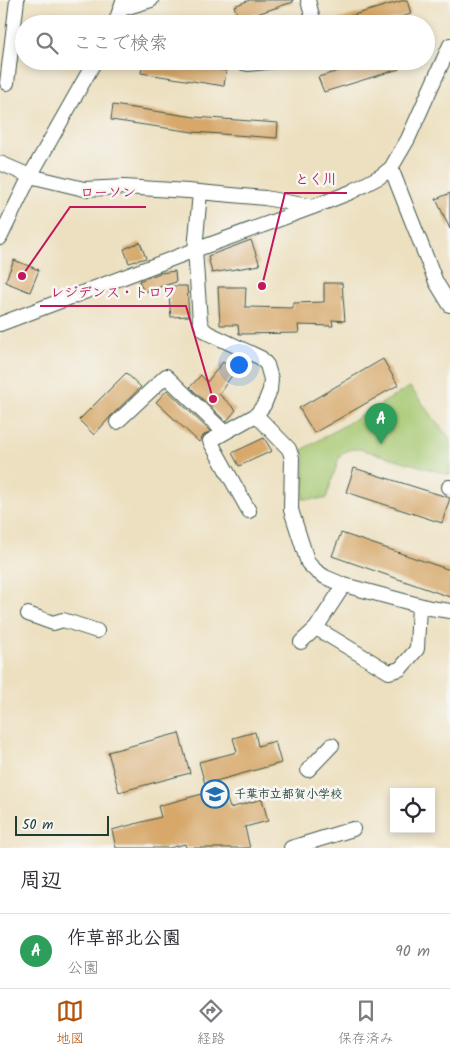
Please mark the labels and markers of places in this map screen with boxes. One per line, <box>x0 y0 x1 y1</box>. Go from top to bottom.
callout: とく川 <box>285 164 347 193</box>
callout: ローソン <box>70 178 146 207</box>
callout: レジデンス・トロワ <box>40 277 186 306</box>
pin: A <box>365 403 397 444</box>
school or university icon: 千葉市立都賀小学校 <box>200 779 230 809</box>
place label: 千葉市立都賀小学校 <box>234 785 342 804</box>

